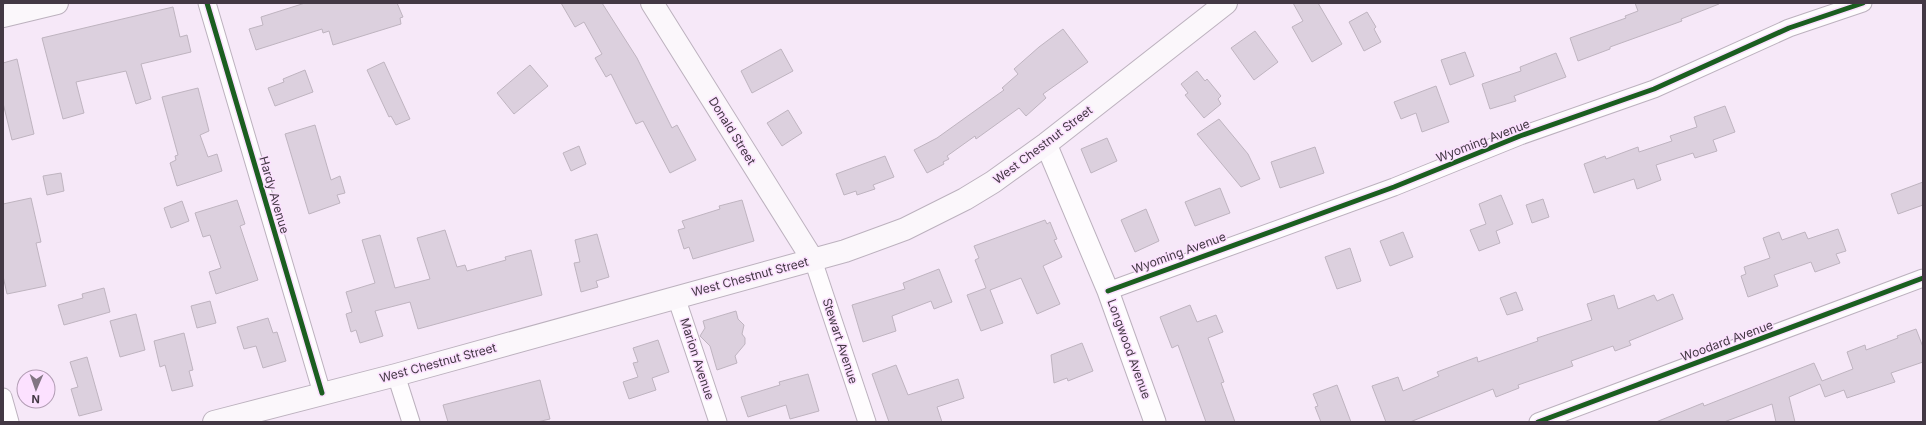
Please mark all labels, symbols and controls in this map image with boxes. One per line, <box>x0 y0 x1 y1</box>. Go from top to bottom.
street label: Donald Street <box>706 94 759 167</box>
street label: West Chestnut Street <box>990 102 1095 187</box>
street label: Wyoming Avenue <box>1434 116 1532 165</box>
street label: Hardy Avenue <box>256 155 293 235</box>
street label: Wyoming Avenue <box>1130 229 1228 276</box>
street label: West Chestnut Street <box>690 254 810 299</box>
street label: Stewart Avenue <box>820 296 861 385</box>
street label: Longwood Avenue <box>1104 297 1155 401</box>
street label: Marion Avenue <box>677 316 718 402</box>
street label: Woodard Avenue <box>1679 317 1775 364</box>
street label: West Chestnut Street <box>378 340 498 385</box>
north arrow <box>16 369 56 409</box>
text: N <box>31 392 40 406</box>

